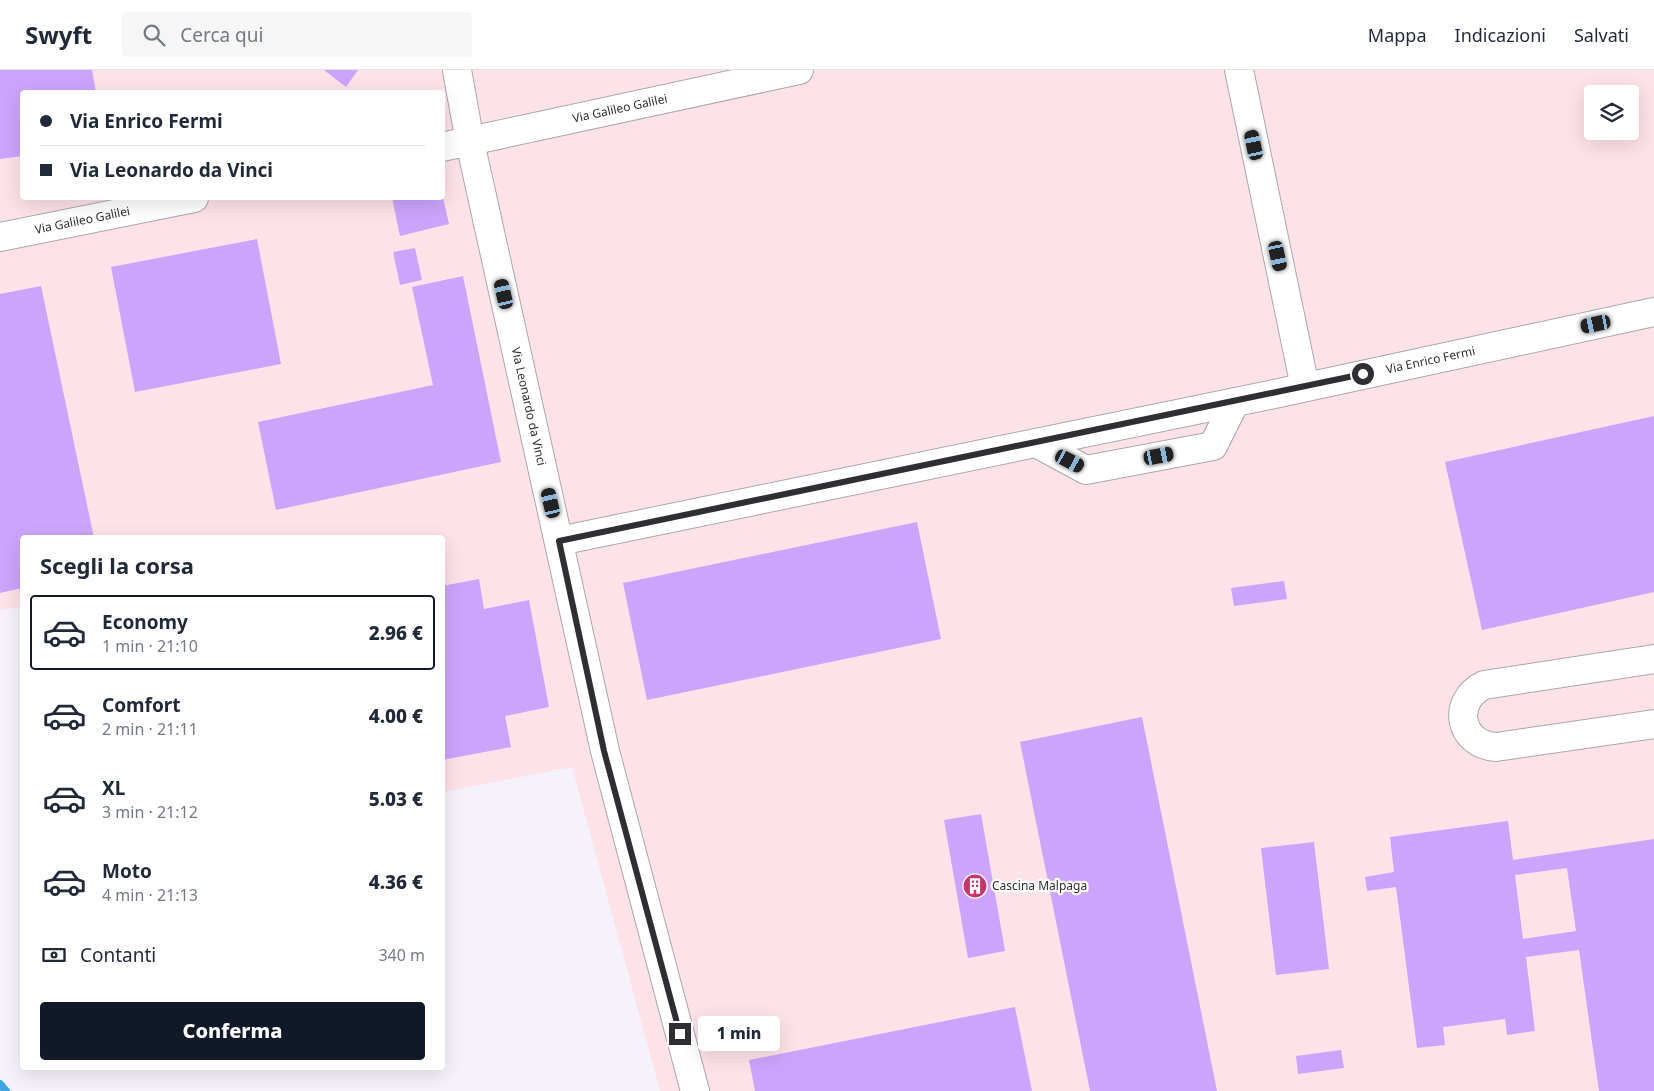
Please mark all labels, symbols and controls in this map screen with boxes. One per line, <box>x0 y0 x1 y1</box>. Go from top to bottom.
search box <box>122 12 472 57</box>
text: Swyft <box>25 18 92 51</box>
icon: search <box>140 21 168 49</box>
text: Cerca qui <box>180 22 263 48</box>
text: Mappa <box>1368 23 1427 47</box>
text: Indicazioni <box>1455 23 1546 47</box>
text: Salvati <box>1574 23 1629 47</box>
map controls <box>1584 85 1639 140</box>
button: layers <box>1584 85 1639 140</box>
street label: Via Galileo Galilei <box>571 90 669 127</box>
text: Via Enrico Fermi <box>70 108 223 134</box>
car <box>1243 129 1264 161</box>
text: Via Leonardo da Vinci <box>70 157 273 183</box>
street label: Via Galileo Galilei <box>33 202 131 238</box>
car <box>1267 240 1288 272</box>
car <box>493 278 514 310</box>
car <box>1579 314 1612 334</box>
street label: Via Enrico Fermi <box>1384 342 1477 378</box>
street label: Via Leonardo da Vinci <box>508 345 550 467</box>
route start <box>1352 363 1374 385</box>
car <box>1142 446 1175 466</box>
car <box>1053 447 1086 475</box>
car <box>540 487 561 519</box>
text: Scegli la corsa <box>40 550 194 580</box>
text: Economy <box>102 609 188 635</box>
icon: car <box>42 610 87 655</box>
text: 2.96 € <box>369 620 423 646</box>
text: 1 min · 21:10 <box>102 635 198 657</box>
text: Comfort <box>102 692 181 718</box>
icon: car <box>42 693 87 738</box>
text: 4.00 € <box>369 703 423 729</box>
text: 2 min · 21:11 <box>102 718 198 740</box>
text: XL <box>102 775 125 801</box>
icon: car <box>42 776 87 821</box>
text: 5.03 € <box>369 786 423 812</box>
text: 3 min · 21:12 <box>102 801 198 823</box>
text: Moto <box>102 858 152 884</box>
icon: car <box>42 859 87 904</box>
text: 4.36 € <box>369 869 423 895</box>
building icon: Cascina Malpaga <box>962 873 988 899</box>
place label: Cascina Malpaga <box>992 877 1087 894</box>
text: 4 min · 21:13 <box>102 884 198 906</box>
icon: cash <box>40 941 68 969</box>
text: Contanti <box>80 942 156 968</box>
text: 340 m <box>378 944 425 966</box>
button: Conferma <box>40 1002 425 1060</box>
callout: 1 min <box>698 1016 780 1052</box>
text: 1 min <box>717 1022 761 1044</box>
route end <box>669 1023 691 1045</box>

